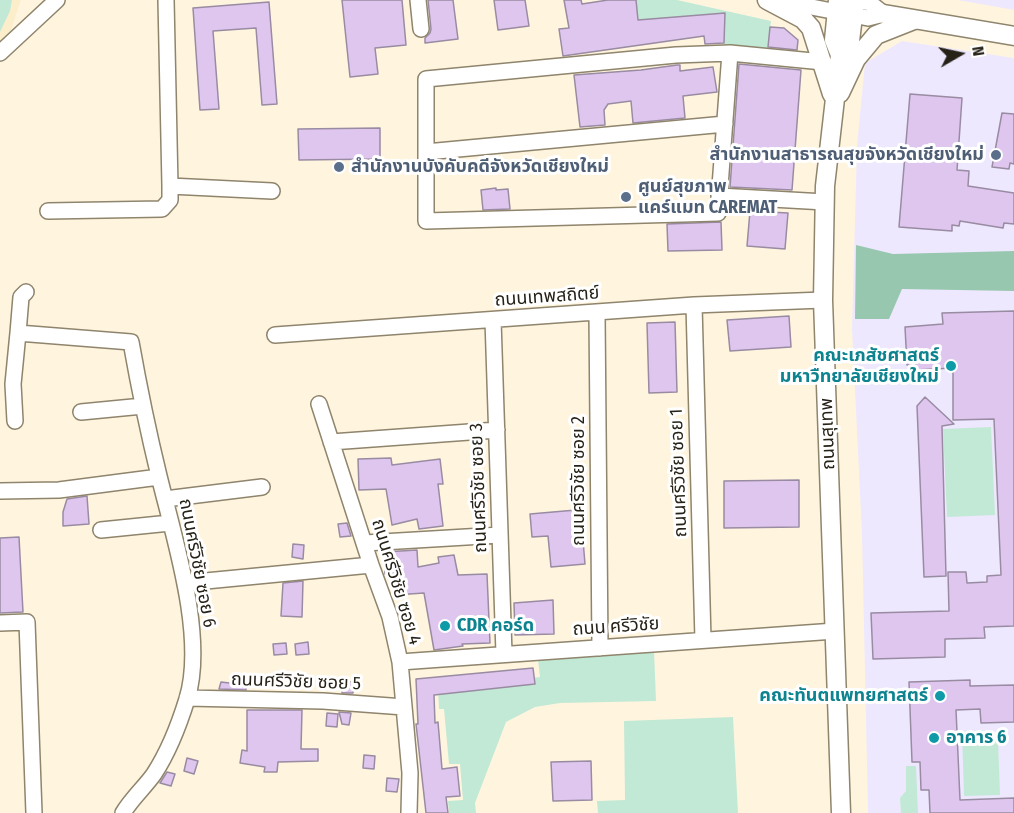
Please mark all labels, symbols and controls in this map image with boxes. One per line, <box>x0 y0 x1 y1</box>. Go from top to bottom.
north arrow <box>930 24 990 84</box>
text: N <box>968 45 988 57</box>
place label: สำนักงานสาธารณสุขจังหวัดเชียงใหม่ <box>710 144 984 166</box>
marker: สำนักงานสาธารณสุขจังหวัดเชียงใหม่ <box>989 148 1003 162</box>
place label: สำนักงานบังคับคดีจังหวัดเชียงใหม่ <box>351 156 609 178</box>
marker: สำนักงานบังคับคดีจังหวัดเชียงใหม่ <box>332 160 346 174</box>
place label: ศูนย์สุขภาพ แคร์แมท CAREMAT <box>638 176 777 219</box>
marker: ศูนย์สุขภาพ แคร์แมท CAREMAT <box>619 190 633 204</box>
street label: ถนนเทพสถิตย์ <box>494 283 600 311</box>
place label: คณะเภสัชศาสตร์ มหาวืทยาลัยเชียงใหม่ <box>780 345 939 388</box>
marker: คณะเภสัชศาสตร์ มหาวืทยาลัยเชียงใหม่ <box>944 359 958 373</box>
street label: ถนนสุเทพ <box>816 398 840 470</box>
street label: ถนนศรีวิชัย ซอย 1 <box>666 408 692 538</box>
street label: ถนนศรีวิชัย ซอย 2 <box>568 416 590 546</box>
street label: ถนนศรีวิชัย ซอย 3 <box>466 423 492 553</box>
street label: ถนนศรีวิชัย ซอย 6 <box>174 497 220 629</box>
street label: ถนนศรีวิชัย ซอย 4 <box>367 516 425 648</box>
street label: ถนน ศรีวิชัย <box>572 613 660 641</box>
place label: CDR คอร์ด <box>457 615 534 637</box>
marker: CDR คอร์ด <box>438 619 452 633</box>
street label: ถนนศรีวิชัย ซอย 5 <box>231 669 361 695</box>
place label: คณะทันตแพทยศาสตร์ <box>759 685 928 707</box>
marker: คณะทันตแพทยศาสตร์ <box>933 689 947 703</box>
place label: อาคาร 6 <box>946 727 1006 749</box>
marker: อาคาร 6 <box>927 731 941 745</box>

